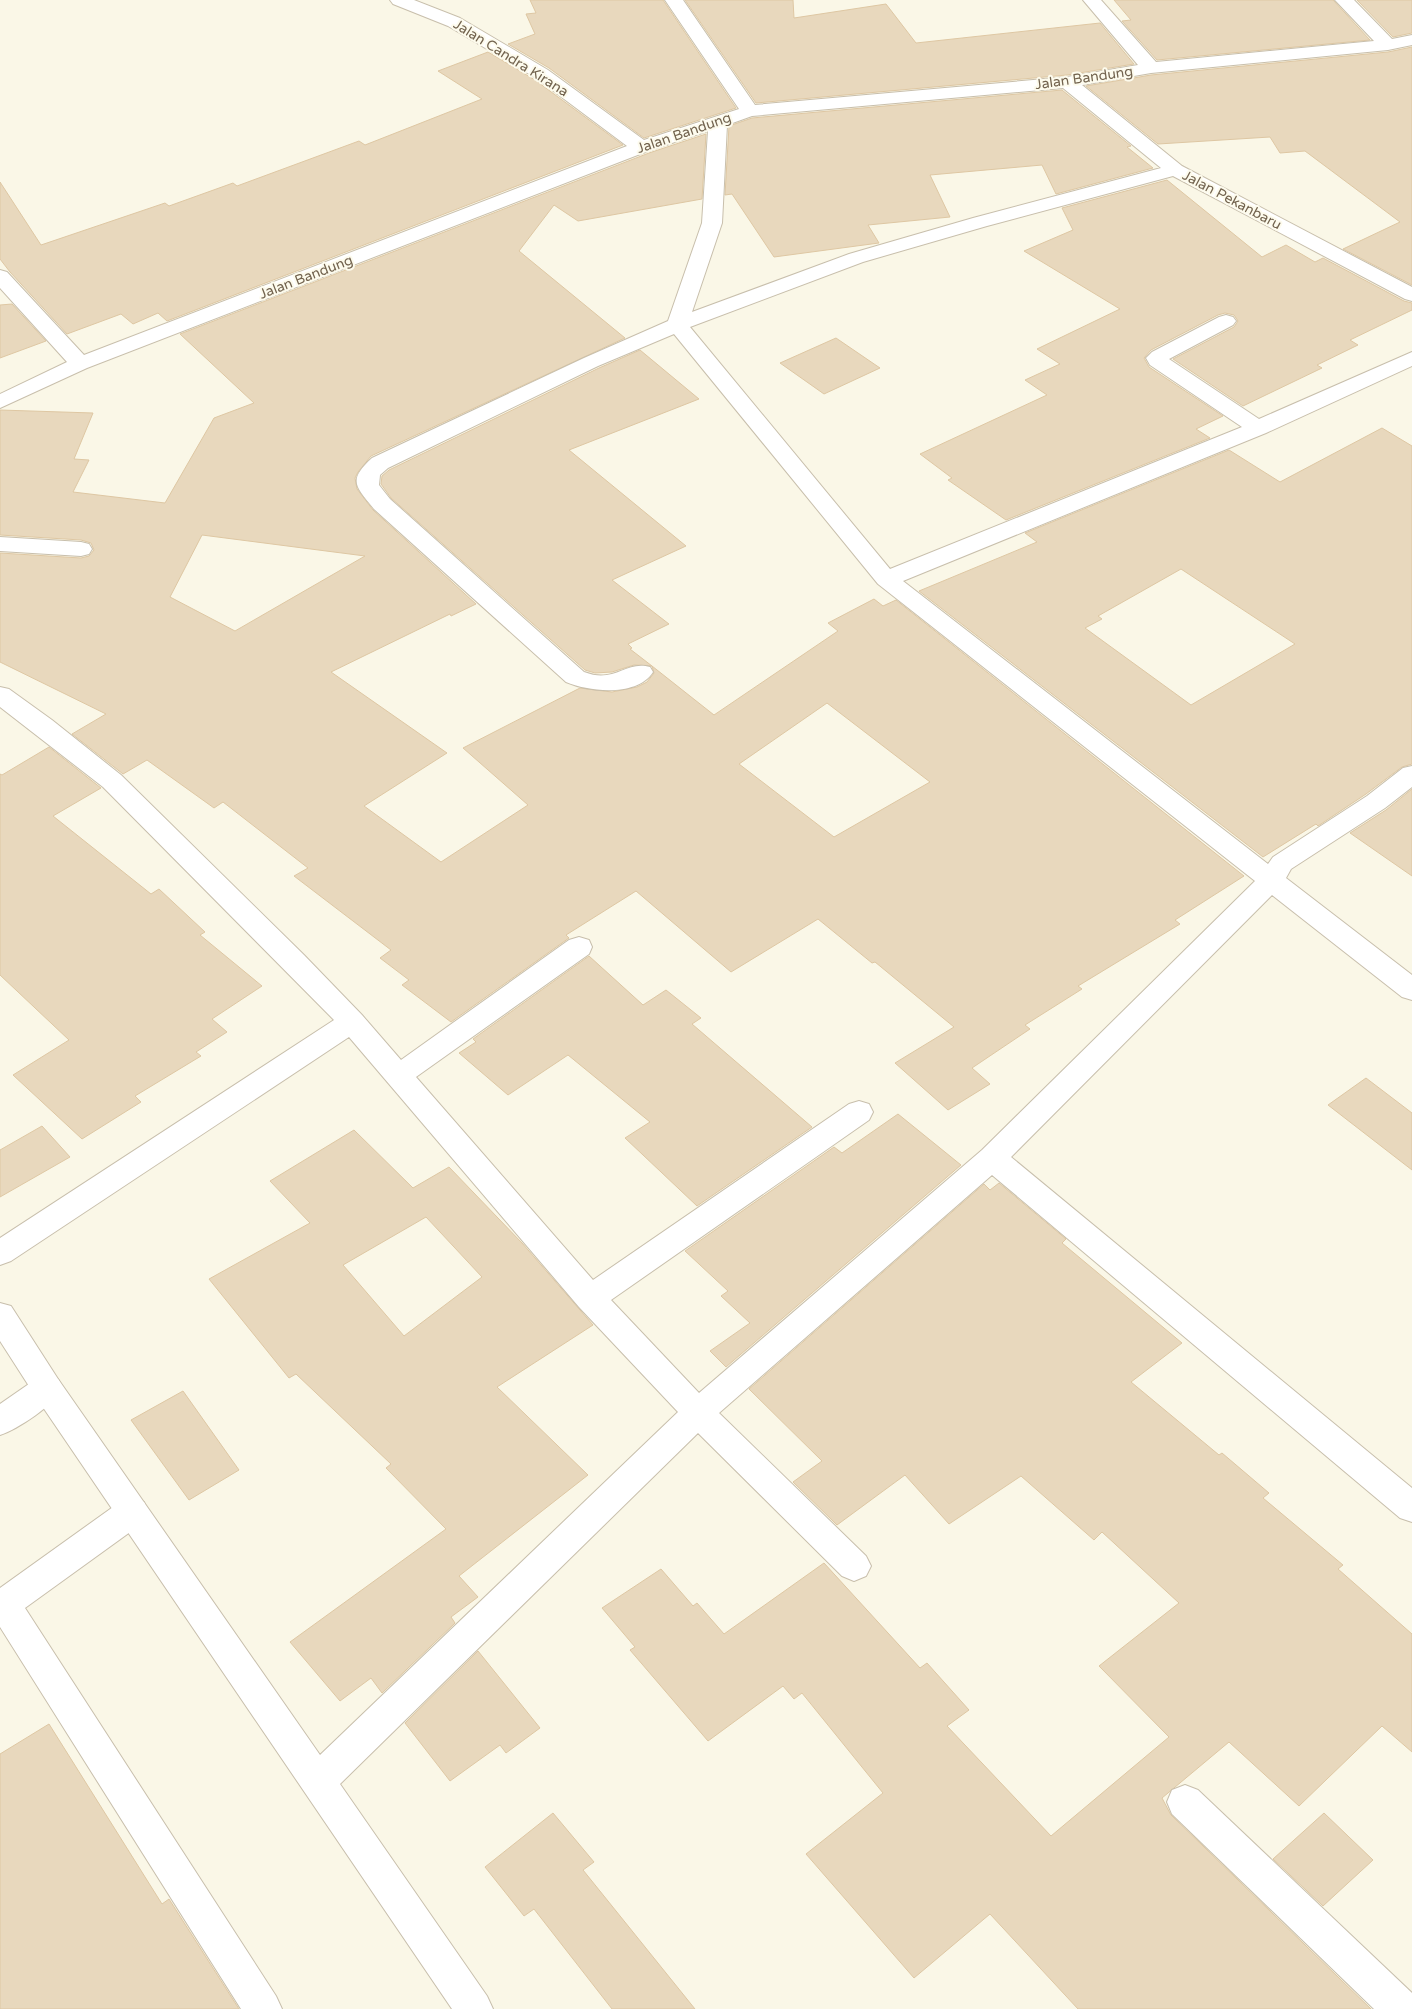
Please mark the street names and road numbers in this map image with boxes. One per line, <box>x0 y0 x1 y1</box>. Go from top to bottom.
street label: Jalan Candra Kirana <box>450 16 572 100</box>
street label: Jalan Bandung <box>1034 63 1134 93</box>
street label: Jalan Bandung <box>635 109 733 157</box>
street label: Jalan Pekanbaru <box>1180 167 1284 233</box>
street label: Jalan Bandung <box>257 251 355 303</box>

